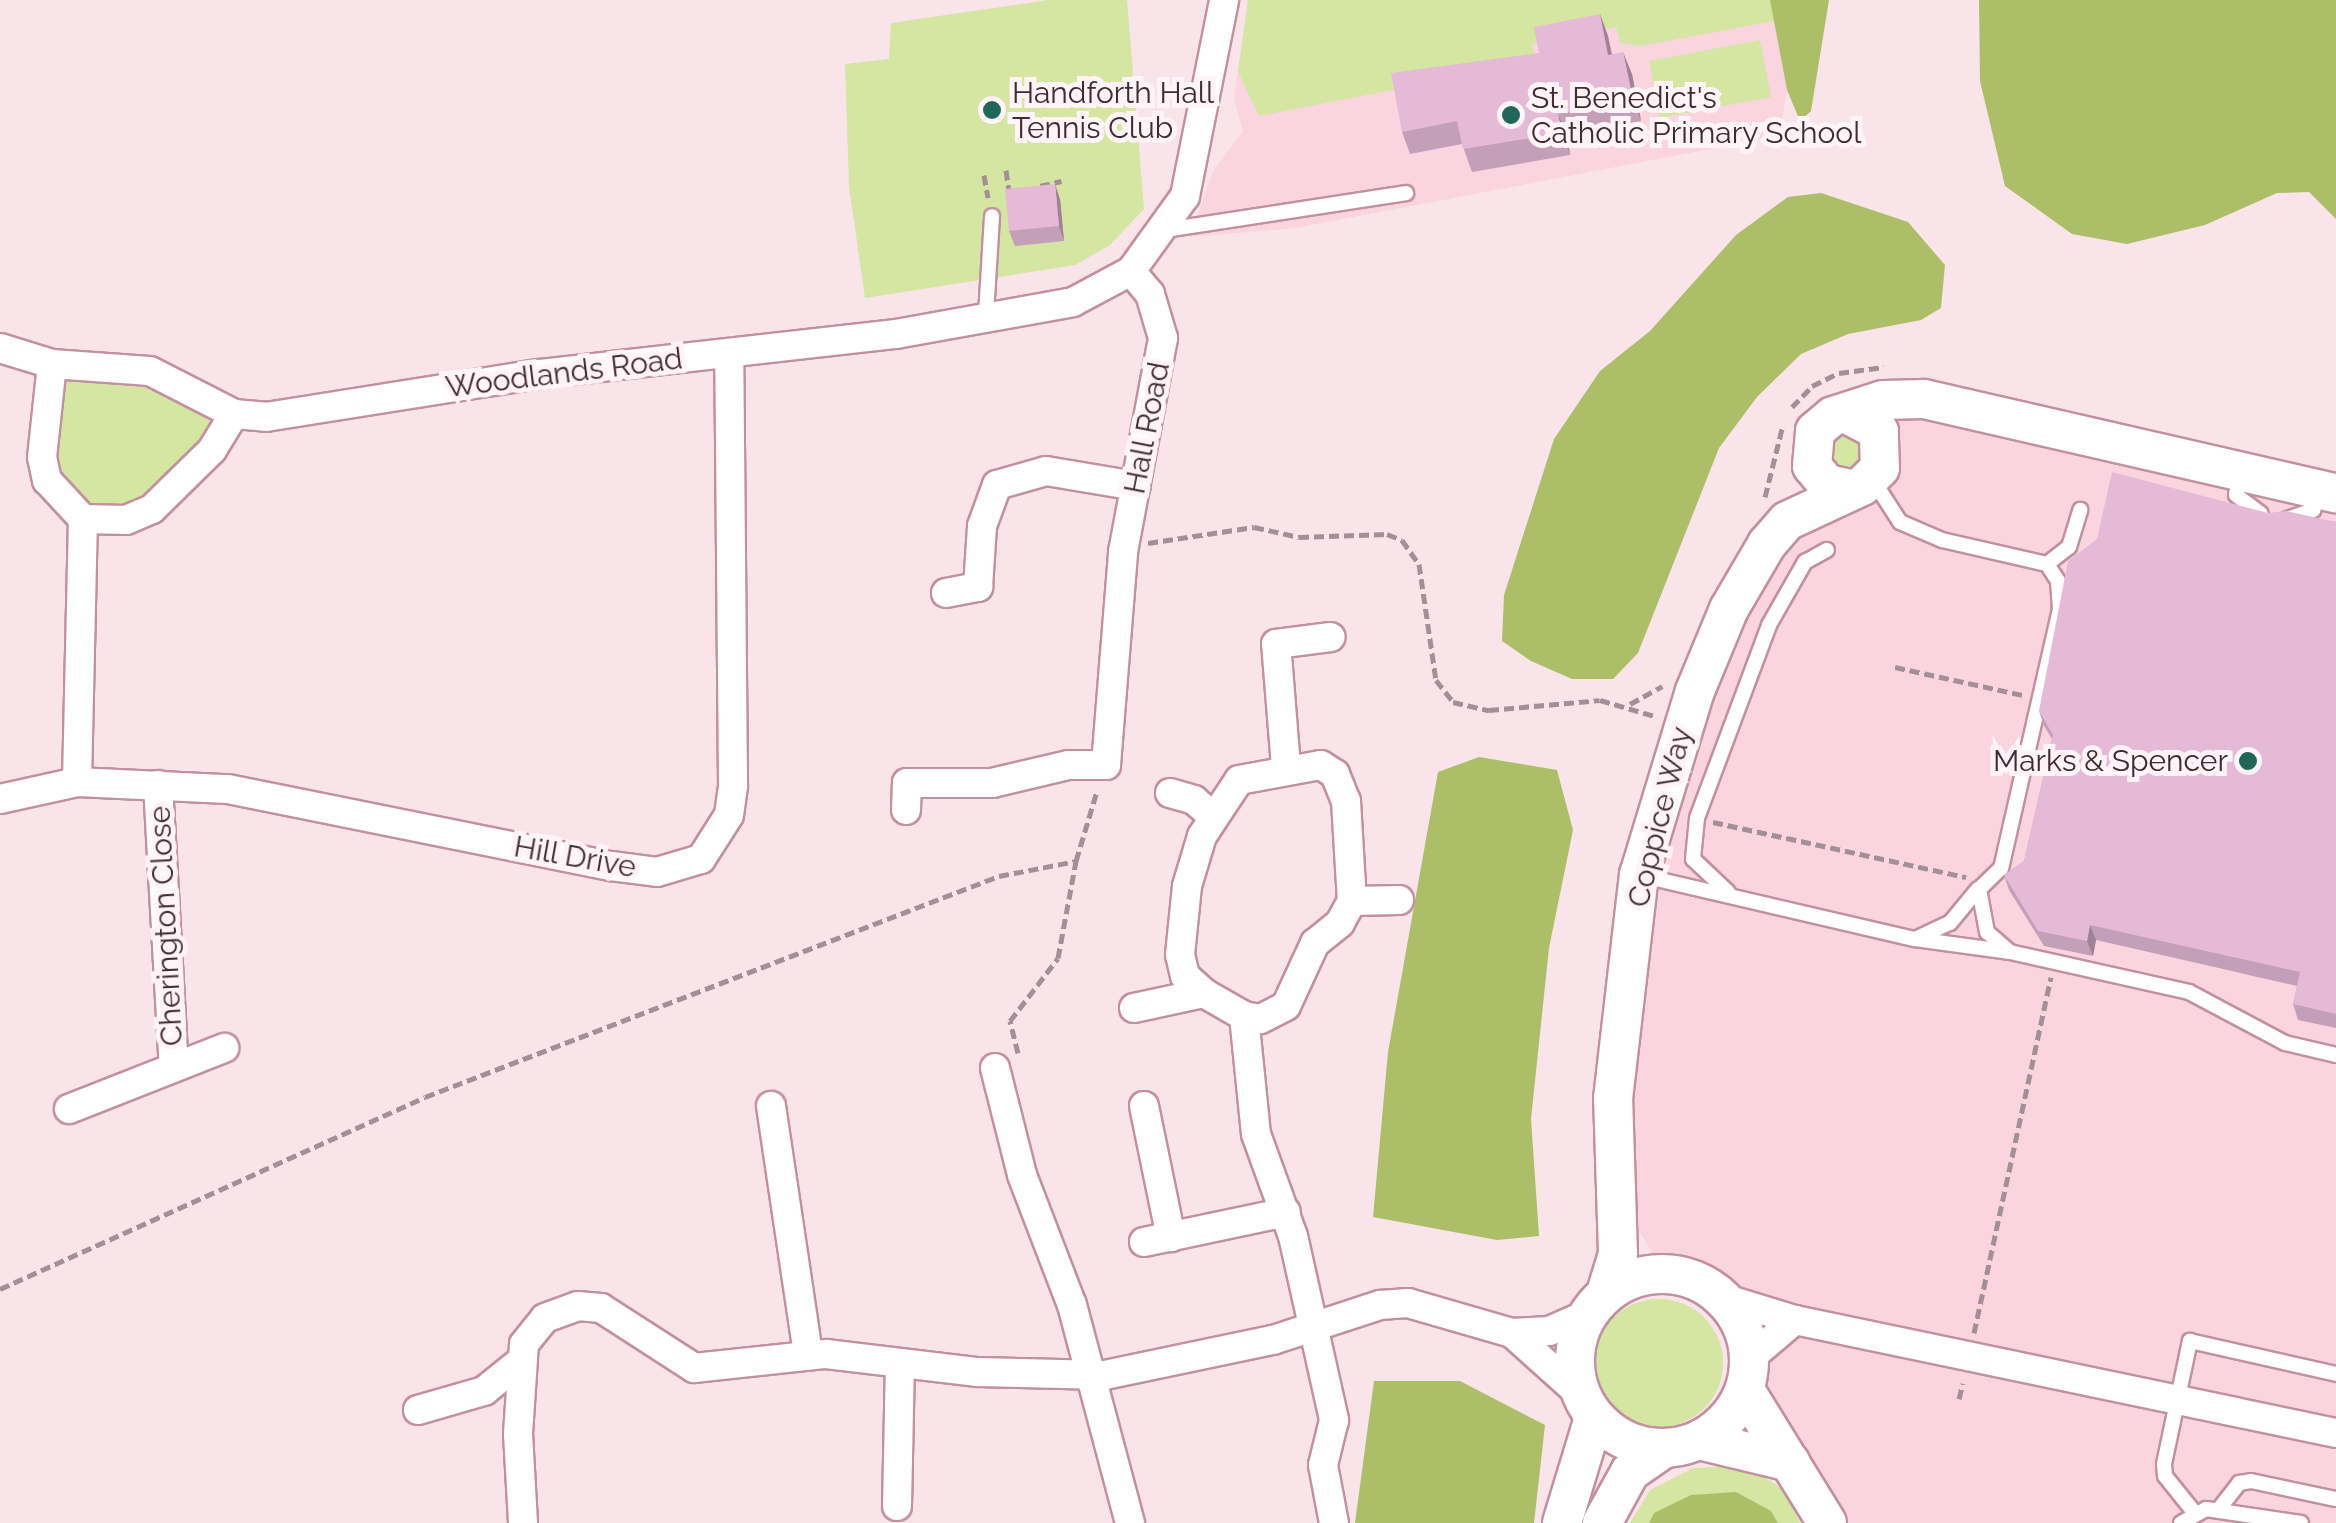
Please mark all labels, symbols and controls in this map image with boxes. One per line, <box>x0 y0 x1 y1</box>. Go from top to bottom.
place label: Handforth Hall Tennis Club <box>1012 75 1214 146</box>
place label: St. Benedict's Catholic Primary School <box>1531 80 1862 150</box>
marker: Handforth Hall Tennis Club <box>981 99 1003 121</box>
marker: St. Benedict's Catholic Primary School <box>1500 104 1522 126</box>
street label: Woodlands Road <box>443 341 685 405</box>
street label: Hall Road <box>1117 359 1177 497</box>
street label: Coppice Way <box>1620 723 1700 911</box>
place label: Marks & Spencer <box>1993 743 2228 779</box>
marker: Marks & Spencer <box>2237 750 2259 772</box>
street label: Cherington Close <box>142 805 190 1047</box>
street label: Hill Drive <box>511 828 639 886</box>

